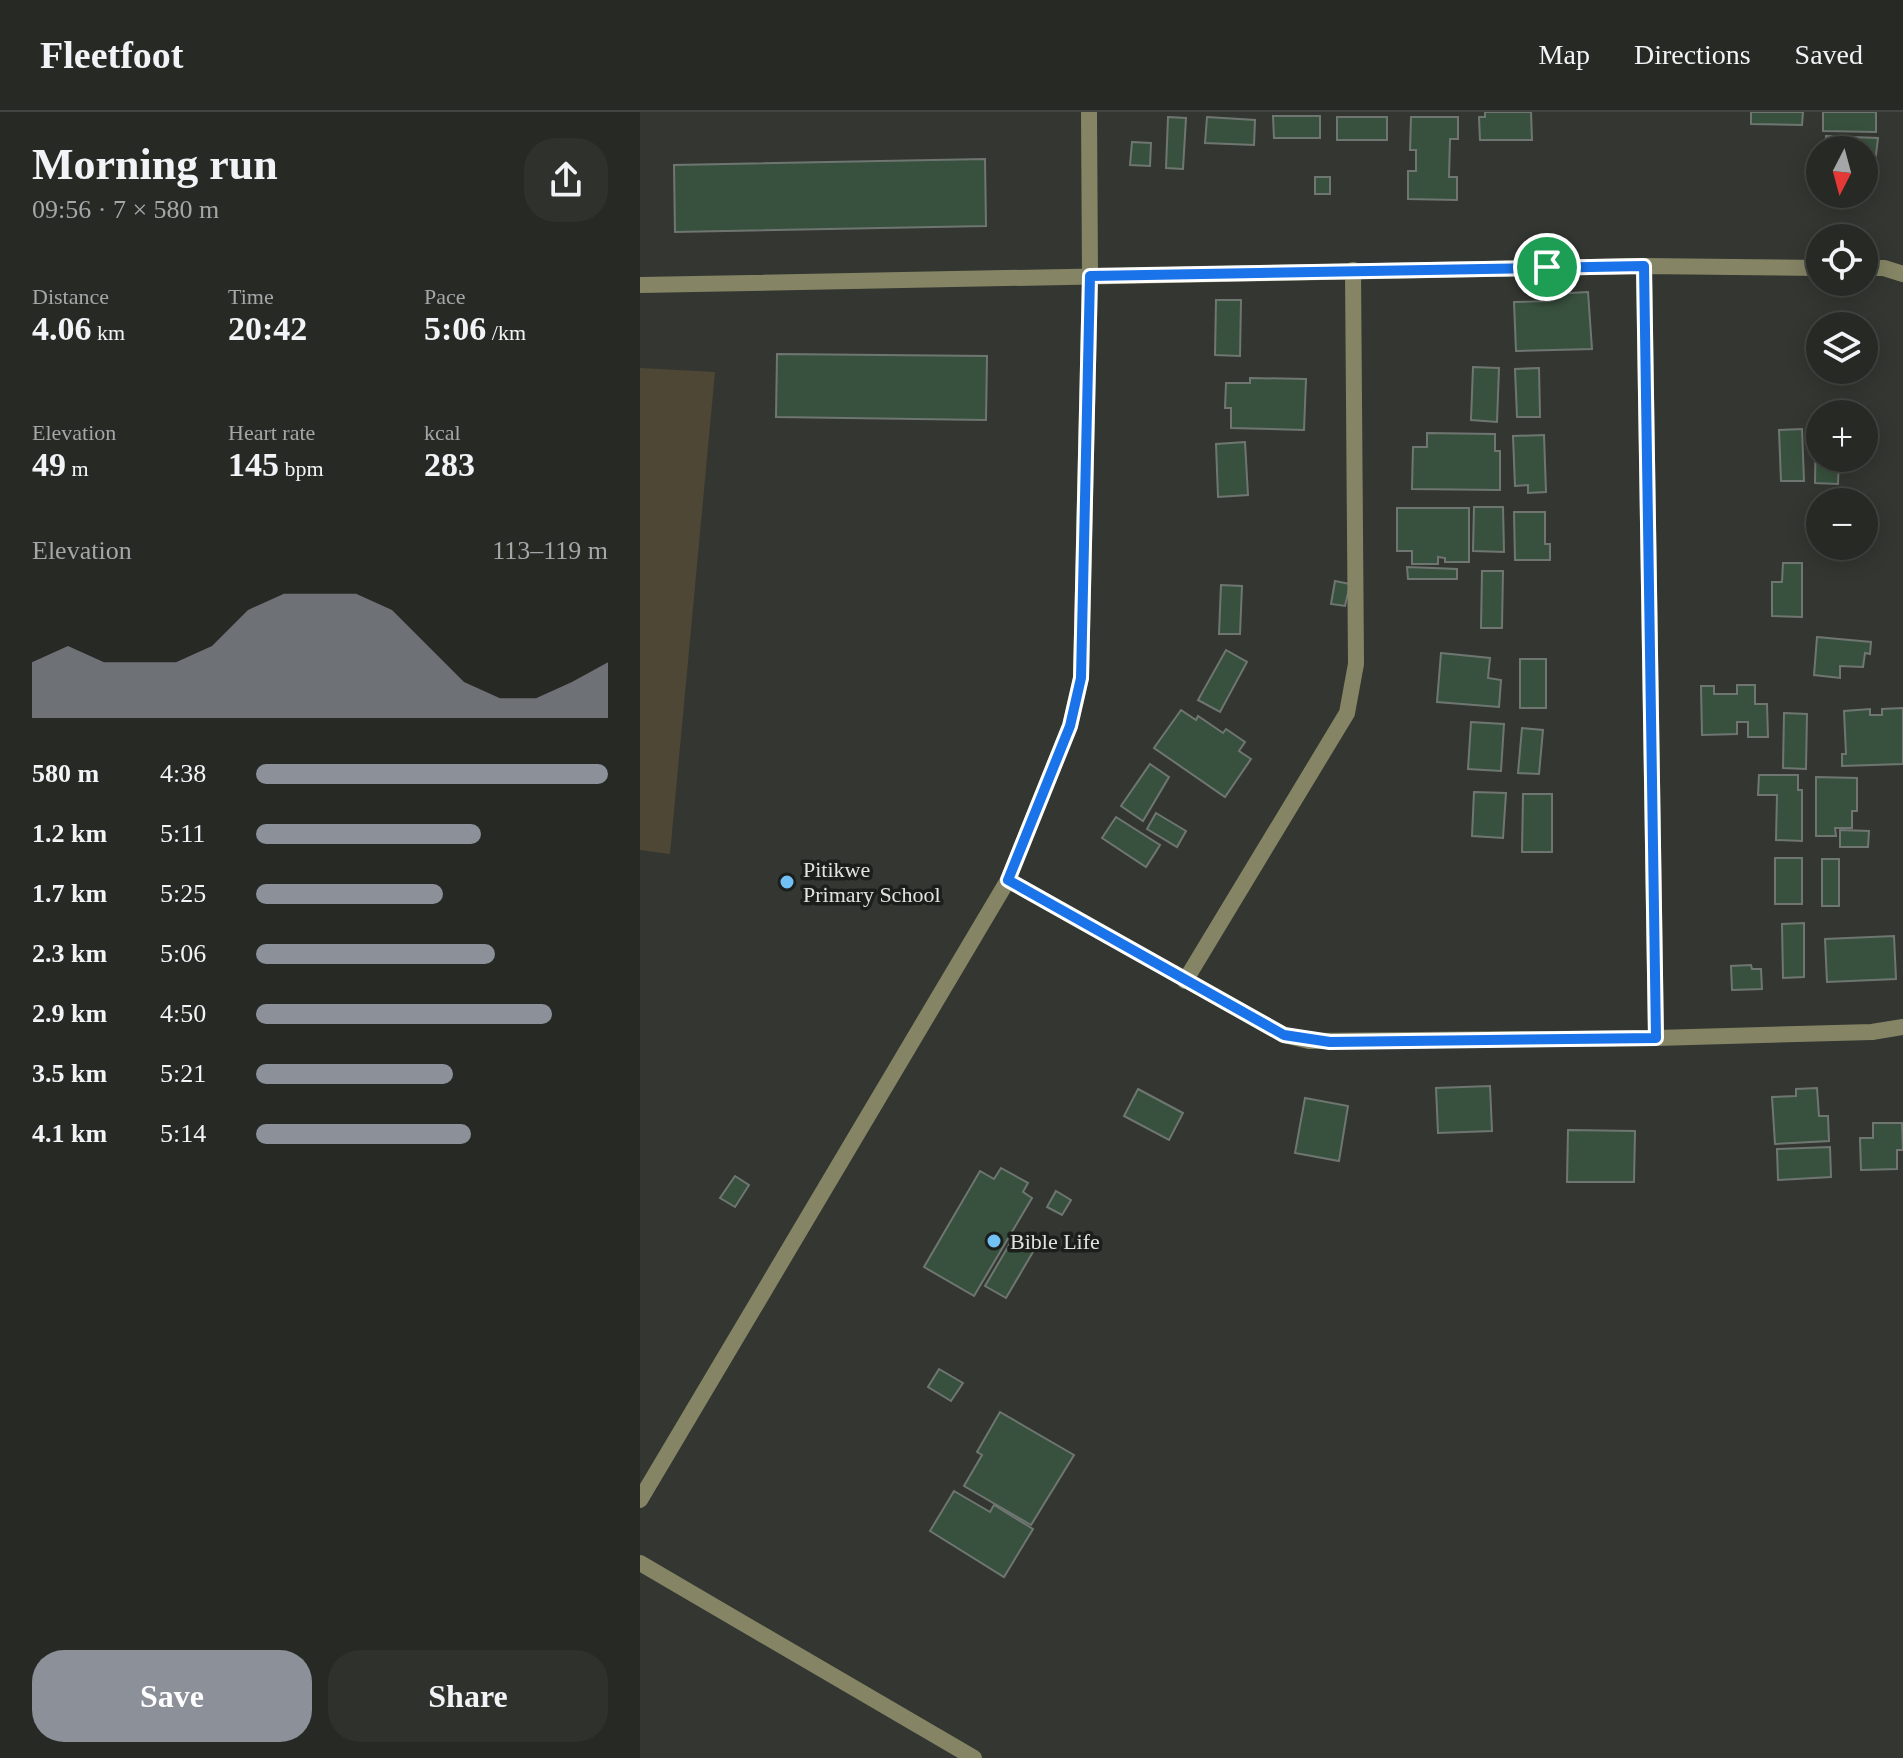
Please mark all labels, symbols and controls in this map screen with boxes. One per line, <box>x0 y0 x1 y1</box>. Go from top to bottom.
text: Fleetfoot <box>40 34 183 76</box>
text: Map <box>1539 39 1590 70</box>
text: Directions <box>1634 39 1751 70</box>
text: Saved <box>1795 39 1863 70</box>
north arrow <box>1806 136 1878 208</box>
map controls <box>1806 136 1878 560</box>
button: share <box>524 138 608 222</box>
text: Morning run <box>32 140 278 189</box>
text: 09:56 · 7 × 580 m <box>32 195 219 224</box>
button: locate <box>1806 224 1878 296</box>
pin <box>1513 233 1581 301</box>
icon: arrive <box>1525 245 1569 289</box>
text: Distance <box>32 284 109 309</box>
text: Time <box>228 284 274 309</box>
text: Pace <box>424 284 466 309</box>
text: 4.06 <box>32 310 92 347</box>
text: 20:42 <box>228 310 307 347</box>
text: 5:06 <box>424 310 486 347</box>
button: layers <box>1806 312 1878 384</box>
text: km <box>92 320 125 345</box>
text: /km <box>486 320 526 345</box>
button: + <box>1806 400 1878 472</box>
text: Elevation <box>32 420 116 445</box>
text: Heart rate <box>228 420 315 445</box>
text: kcal <box>424 420 461 445</box>
text: 49 <box>32 446 66 483</box>
text: 145 <box>228 446 279 483</box>
text: 283 <box>424 446 475 483</box>
text: m <box>66 456 89 481</box>
text: bpm <box>279 456 324 481</box>
button: − <box>1806 488 1878 560</box>
text: Elevation <box>32 536 132 565</box>
text: 113–119 m <box>492 536 608 565</box>
text: 580 m <box>32 759 99 788</box>
text: 4:38 <box>160 759 206 788</box>
text: 1.2 km <box>32 819 107 848</box>
text: 5:11 <box>160 819 205 848</box>
place label: Pitikwe Primary School <box>803 857 941 907</box>
marker: Pitikwe Primary School <box>778 873 796 891</box>
text: 1.7 km <box>32 879 107 908</box>
text: 5:25 <box>160 879 206 908</box>
text: 2.3 km <box>32 939 107 968</box>
text: 5:06 <box>160 939 206 968</box>
text: 2.9 km <box>32 999 107 1028</box>
text: 4:50 <box>160 999 206 1028</box>
text: 3.5 km <box>32 1059 107 1088</box>
text: 5:21 <box>160 1059 206 1088</box>
text: 4.1 km <box>32 1119 107 1148</box>
text: 5:14 <box>160 1119 206 1148</box>
place label: Bible Life <box>1010 1229 1100 1254</box>
marker: Bible Life <box>985 1232 1003 1250</box>
button: Save <box>32 1650 312 1742</box>
button: Share <box>328 1650 608 1742</box>

